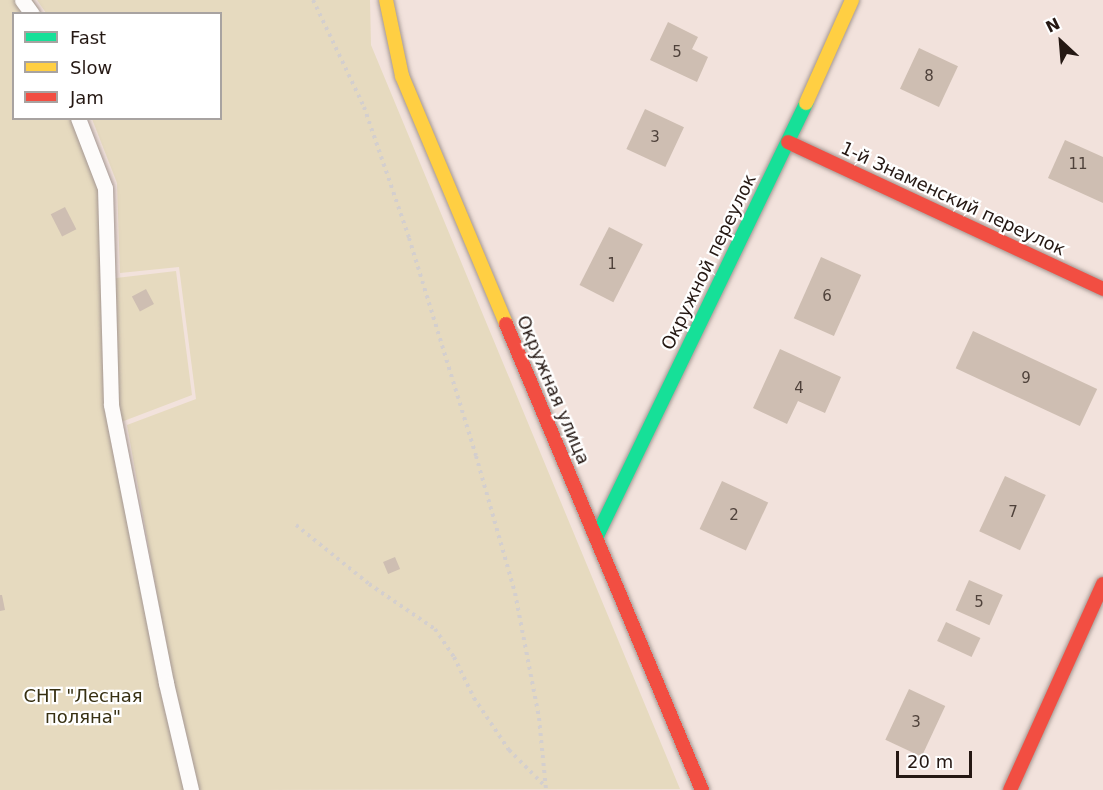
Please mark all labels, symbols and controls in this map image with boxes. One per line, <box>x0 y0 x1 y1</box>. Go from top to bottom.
legend <box>12 12 222 120</box>
north arrow <box>1031 12 1091 72</box>
text: N <box>1043 14 1063 37</box>
text: Fast <box>70 27 106 48</box>
house number: 5 <box>672 44 682 62</box>
text: Slow <box>70 57 112 78</box>
house number: 8 <box>924 68 934 86</box>
text: Jam <box>70 87 104 108</box>
house number: 3 <box>650 129 660 147</box>
street label: 1-й Знаменский переулок <box>837 137 1069 261</box>
house number: 11 <box>1068 156 1088 174</box>
street label: Окружной переулок <box>657 171 761 353</box>
house number: 1 <box>607 256 617 274</box>
house number: 6 <box>822 288 832 306</box>
street label: Окружная улица <box>512 312 594 468</box>
house number: 9 <box>1021 370 1031 388</box>
house number: 4 <box>794 380 804 398</box>
house number: 7 <box>1008 504 1018 522</box>
house number: 2 <box>729 507 739 525</box>
house number: 5 <box>974 594 984 612</box>
park label: СНТ "Лесная поляна" <box>23 686 143 728</box>
house number: 3 <box>911 714 921 732</box>
scale bar <box>899 739 976 777</box>
text: 20 m <box>907 751 953 772</box>

